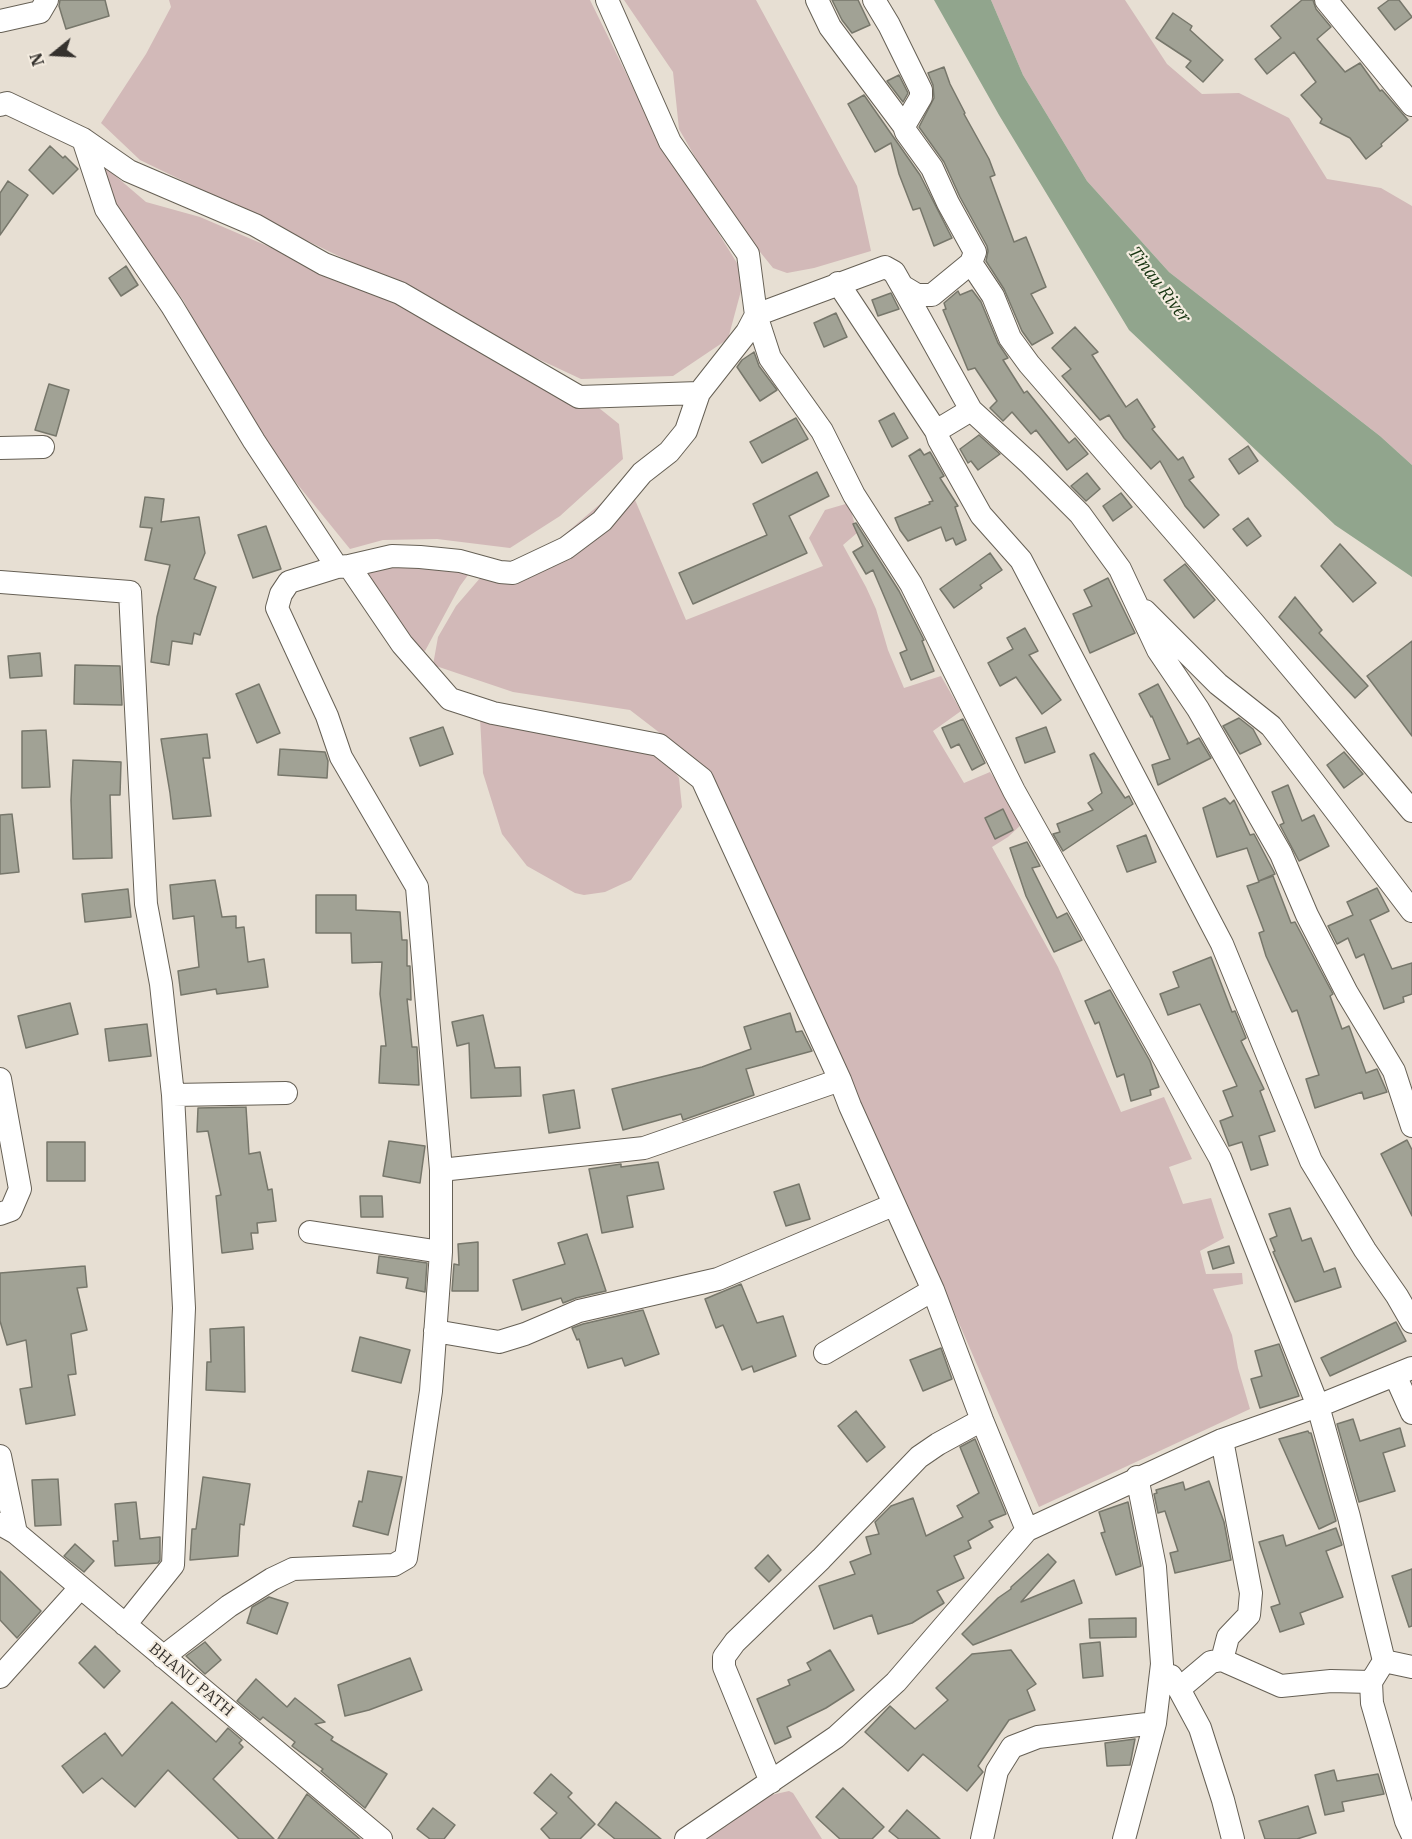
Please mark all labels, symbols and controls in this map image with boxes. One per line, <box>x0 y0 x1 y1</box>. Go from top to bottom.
north arrow <box>24 24 84 84</box>
text: N <box>25 50 48 69</box>
water label: Tinau River <box>1123 242 1195 328</box>
street label: BHANU PATH <box>145 1639 237 1721</box>

